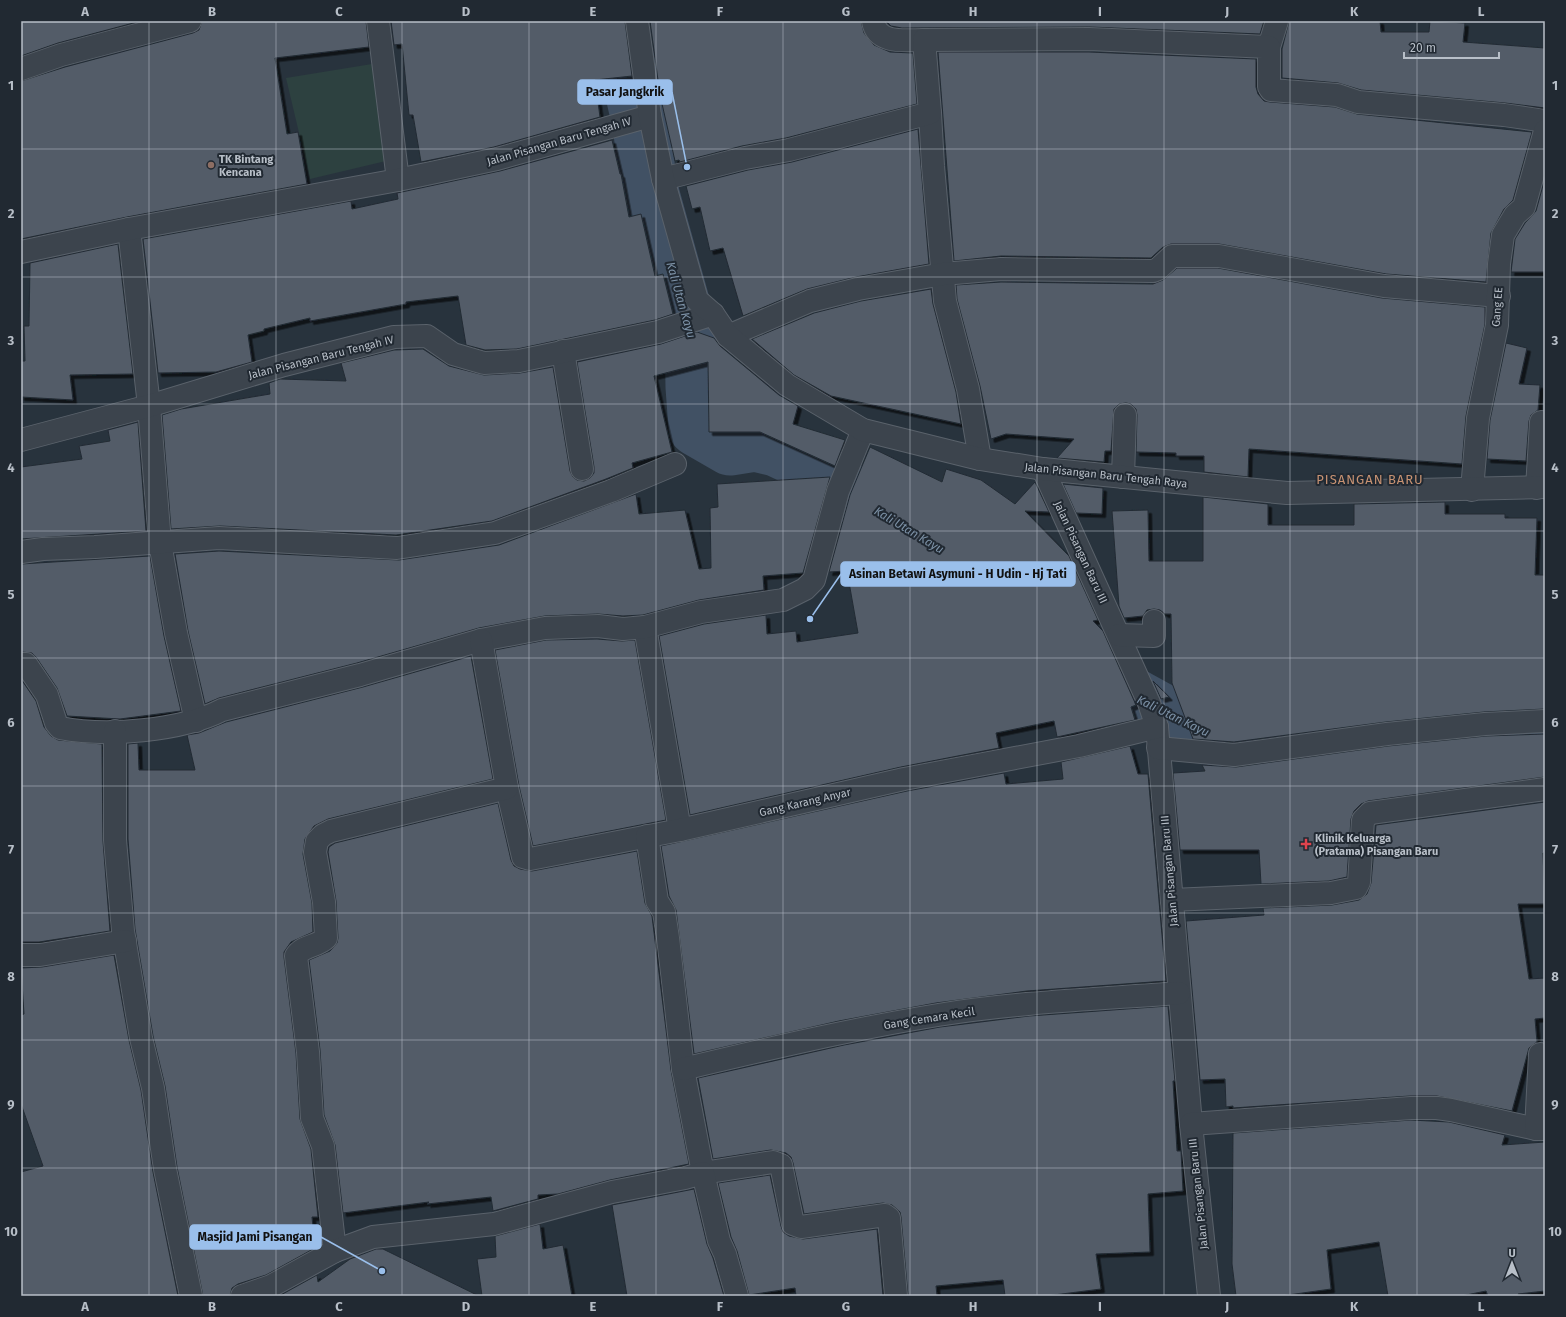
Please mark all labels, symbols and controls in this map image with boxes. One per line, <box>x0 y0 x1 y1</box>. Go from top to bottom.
text: A <box>80 4 89 19</box>
text: B <box>208 4 216 19</box>
text: C <box>335 4 343 19</box>
text: D <box>462 4 471 19</box>
text: E <box>590 4 597 19</box>
text: F <box>717 4 724 19</box>
text: G <box>842 4 850 19</box>
text: H <box>969 4 977 19</box>
text: I <box>1098 4 1102 19</box>
text: J <box>1224 4 1229 19</box>
text: K <box>1350 4 1359 19</box>
text: L <box>1478 4 1485 19</box>
scale bar <box>1404 34 1499 60</box>
text: 20 m <box>1410 41 1436 55</box>
text: 1 <box>8 78 14 93</box>
text: 1 <box>1552 78 1558 93</box>
callout: Pasar Jangkrik <box>578 80 672 104</box>
text: Pasar Jangkrik <box>586 85 665 99</box>
street label: Jalan Pisangan Baru Tengah IV <box>485 114 634 168</box>
place label: TK Bintang Kencana <box>219 153 274 179</box>
marker: TK Bintang Kencana <box>206 160 216 170</box>
text: 2 <box>8 206 15 221</box>
text: 2 <box>1552 206 1559 221</box>
water label: Kali Utan Kayu <box>663 260 699 340</box>
street label: Gang EE <box>1490 287 1505 327</box>
text: 3 <box>7 333 15 348</box>
street label: Jalan Pisangan Baru Tengah IV <box>247 333 396 382</box>
text: 3 <box>1551 333 1559 348</box>
text: 4 <box>7 460 15 475</box>
street label: Jalan Pisangan Baru Tengah Raya <box>1024 460 1188 491</box>
text: 4 <box>1551 460 1559 475</box>
district label: PISANGAN BARU <box>1316 472 1424 487</box>
street label: Jalan Pisangan Baru III <box>1051 499 1110 605</box>
water label: Kali Utan Kayu <box>872 504 946 556</box>
callout: Asinan Betawi Asymuni - H Udin - Hj Tati <box>841 562 1075 586</box>
text: Asinan Betawi Asymuni - H Udin - Hj Tati <box>848 567 1067 581</box>
text: 5 <box>8 587 15 602</box>
text: 5 <box>1552 587 1559 602</box>
water label: Kali Utan Kayu <box>1135 692 1212 740</box>
text: 6 <box>7 715 15 730</box>
text: 6 <box>1551 715 1559 730</box>
street label: Gang Karang Anyar <box>758 785 853 819</box>
street label: Jalan Pisangan Baru III <box>1158 815 1181 927</box>
place label: Klinik Keluarga (Pratama) Pisangan Baru <box>1315 832 1438 858</box>
marker: Klinik Keluarga (Pratama) Pisangan Baru <box>1300 838 1312 850</box>
text: 7 <box>8 842 14 857</box>
text: 7 <box>1552 842 1558 857</box>
text: 8 <box>7 969 15 984</box>
text: 8 <box>1551 969 1559 984</box>
street label: Gang Cemara Kecil <box>883 1005 976 1032</box>
text: 9 <box>7 1097 15 1112</box>
text: 9 <box>1551 1097 1559 1112</box>
street label: Jalan Pisangan Baru III <box>1186 1138 1211 1250</box>
text: 10 <box>4 1224 18 1239</box>
text: 10 <box>1548 1224 1562 1239</box>
callout: Masjid Jami Pisangan <box>190 1225 321 1249</box>
text: Masjid Jami Pisangan <box>198 1230 312 1244</box>
north arrow <box>1492 1243 1532 1283</box>
text: U <box>1508 1247 1516 1260</box>
text: A <box>80 1299 89 1314</box>
text: B <box>208 1299 216 1314</box>
text: C <box>335 1299 343 1314</box>
text: D <box>462 1299 471 1314</box>
text: E <box>590 1299 597 1314</box>
text: F <box>717 1299 724 1314</box>
text: G <box>842 1299 850 1314</box>
text: H <box>969 1299 977 1314</box>
text: I <box>1098 1299 1102 1314</box>
text: J <box>1224 1299 1229 1314</box>
text: K <box>1350 1299 1359 1314</box>
text: L <box>1478 1299 1485 1314</box>

